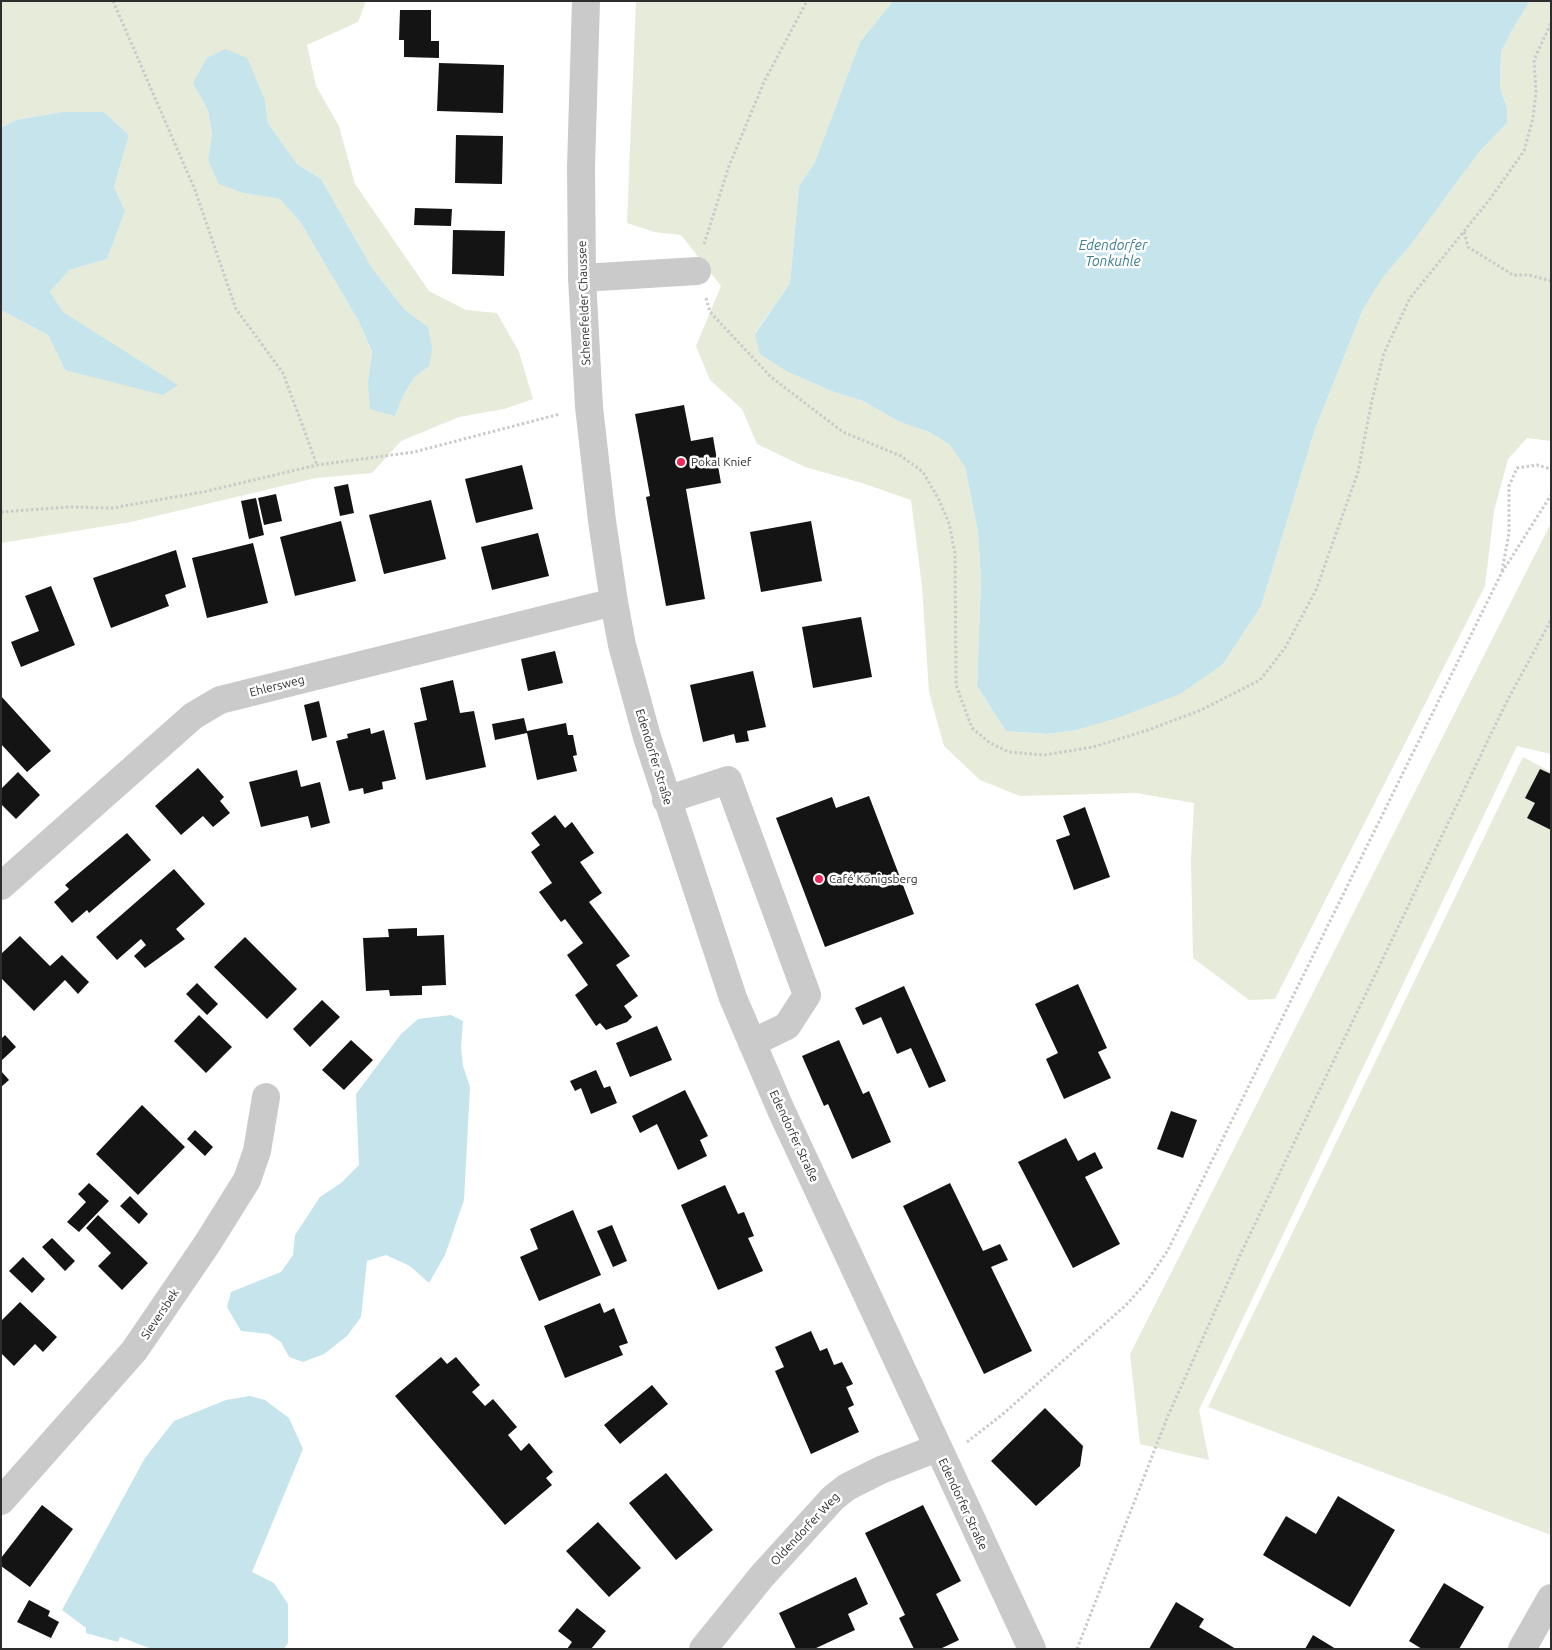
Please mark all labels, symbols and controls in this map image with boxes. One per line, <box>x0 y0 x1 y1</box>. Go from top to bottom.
water label: Edendorfer Tonkuhle <box>1079 237 1147 270</box>
street label: Schenefelder Chaussee <box>575 240 593 366</box>
place label: Pokal Knief <box>691 455 751 469</box>
marker: Pokal Knief <box>675 456 687 468</box>
street label: Ehlersweg <box>248 672 306 700</box>
street label: Edendorfer Straße <box>633 707 675 807</box>
place label: Café Königsberg <box>829 872 918 886</box>
marker: Café Königsberg <box>813 873 825 885</box>
street label: Edendorfer Straße <box>766 1088 822 1184</box>
street label: Sieversbek <box>138 1286 182 1342</box>
street label: Edendorfer Straße <box>935 1456 991 1552</box>
street label: Oldendorfer Weg <box>768 1490 842 1568</box>

